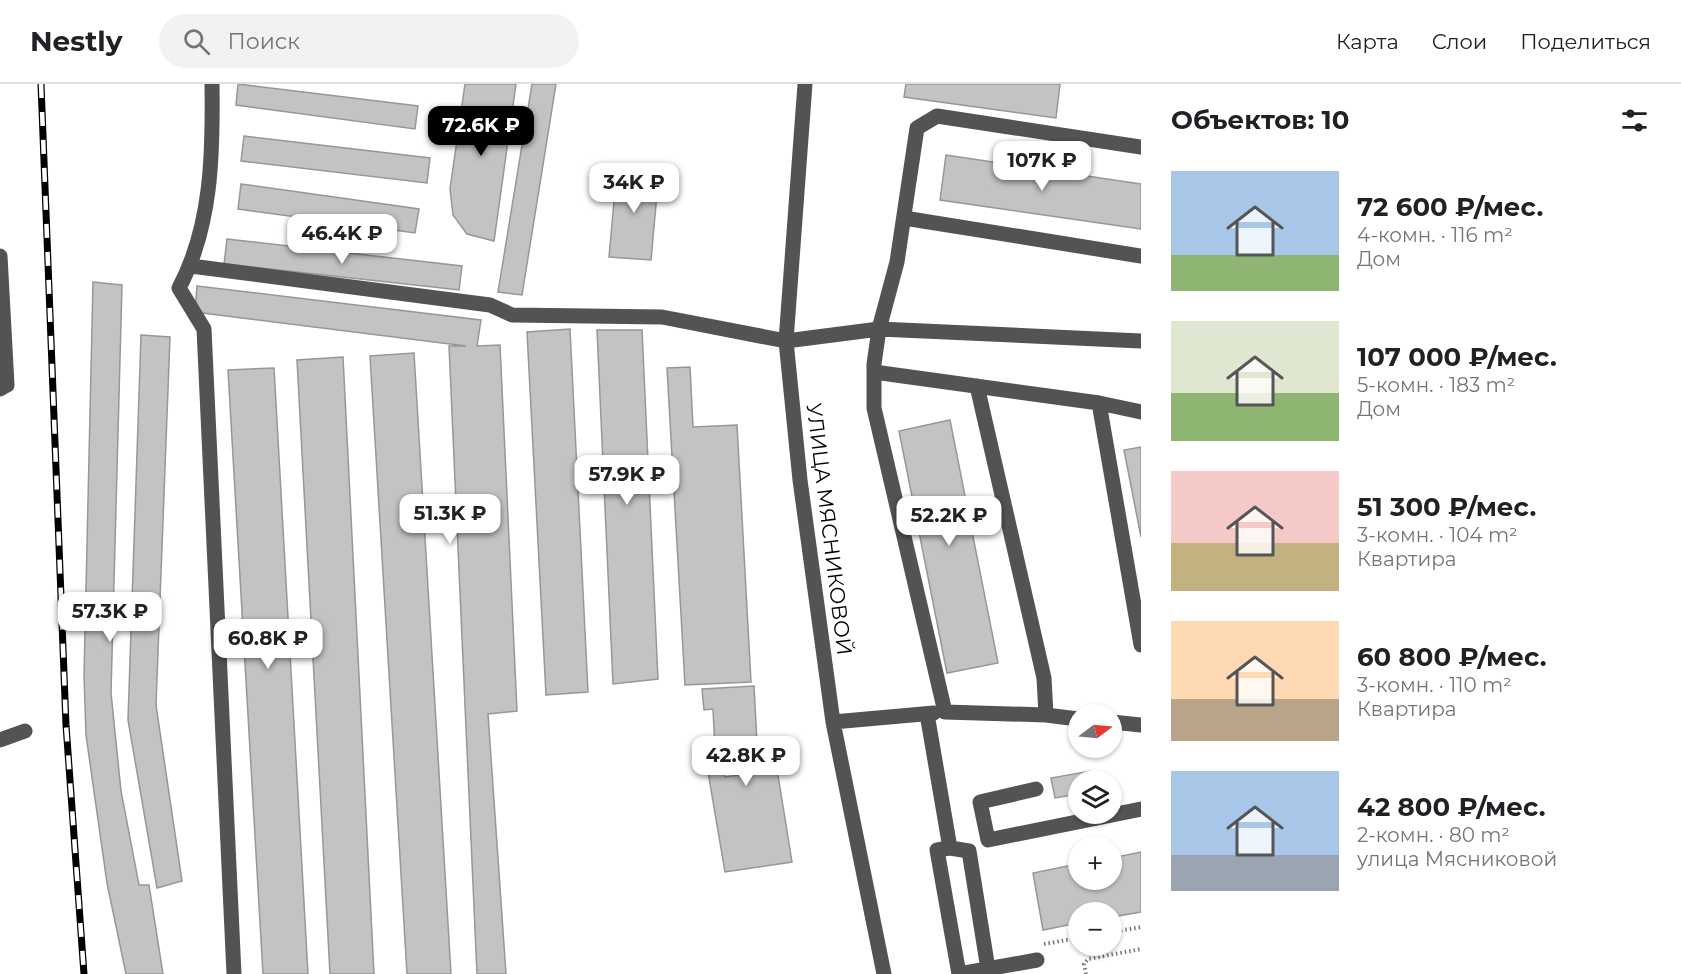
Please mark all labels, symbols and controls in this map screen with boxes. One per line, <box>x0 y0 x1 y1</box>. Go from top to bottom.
search box <box>159 14 579 68</box>
text: Nestly <box>30 24 123 58</box>
icon: search <box>180 25 213 58</box>
text: Поиск <box>228 28 300 55</box>
text: Карта <box>1336 29 1399 54</box>
text: Слои <box>1432 29 1487 54</box>
text: Поделиться <box>1520 29 1651 54</box>
text: Объектов: 10 <box>1171 104 1349 136</box>
icon: filters <box>1618 104 1651 137</box>
pin: 72.6K ₽ <box>426 106 536 157</box>
text: 72.6K ₽ <box>442 113 520 137</box>
pin: 107K ₽ <box>993 141 1091 192</box>
text: 107K ₽ <box>1007 148 1077 172</box>
pin: 34K ₽ <box>592 163 676 214</box>
text: 34K ₽ <box>603 170 665 194</box>
text: 72 600 ₽/мес. <box>1357 191 1543 223</box>
icon: home <box>1219 195 1291 267</box>
pin: 46.4K ₽ <box>287 214 397 265</box>
text: 46.4K ₽ <box>301 221 383 245</box>
text: 4-комн. · 116 m² <box>1357 223 1513 247</box>
text: Дом <box>1357 247 1401 271</box>
text: 107 000 ₽/мес. <box>1357 341 1557 373</box>
icon: home <box>1219 345 1291 417</box>
text: 5-комн. · 183 m² <box>1357 373 1515 397</box>
text: Дом <box>1357 397 1401 421</box>
street label: УЛИЦА МЯСНИКОВОЙ <box>802 401 857 656</box>
pin: 57.9K ₽ <box>572 455 682 506</box>
text: 57.9K ₽ <box>588 462 666 486</box>
text: 51 300 ₽/мес. <box>1357 491 1536 523</box>
pin: 51.3K ₽ <box>395 494 505 545</box>
icon: home <box>1219 495 1291 567</box>
pin: 52.2K ₽ <box>894 496 1004 547</box>
text: 51.3K ₽ <box>414 501 487 525</box>
text: 52.2K ₽ <box>910 503 988 527</box>
text: 3-комн. · 104 m² <box>1357 523 1518 547</box>
text: Квартира <box>1357 547 1457 571</box>
pin: 57.3K ₽ <box>55 592 165 643</box>
text: 57.3K ₽ <box>72 599 148 623</box>
pin: 60.8K ₽ <box>213 619 323 670</box>
text: 60.8K ₽ <box>228 626 308 650</box>
text: 60 800 ₽/мес. <box>1357 641 1547 673</box>
icon: home <box>1219 645 1291 717</box>
text: 3-комн. · 110 m² <box>1357 673 1512 697</box>
text: Квартира <box>1357 697 1457 721</box>
north arrow <box>1068 704 1122 758</box>
map controls <box>1068 704 1122 956</box>
pin: 42.8K ₽ <box>691 736 801 787</box>
text: 42.8K ₽ <box>706 743 786 767</box>
button: layers <box>1068 770 1122 824</box>
text: 42 800 ₽/мес. <box>1357 791 1546 823</box>
icon: home <box>1219 795 1291 867</box>
text: 2-комн. · 80 m² <box>1357 823 1510 847</box>
button: + <box>1068 836 1122 890</box>
text: улица Мясниковой <box>1357 847 1557 871</box>
button: − <box>1068 902 1122 956</box>

